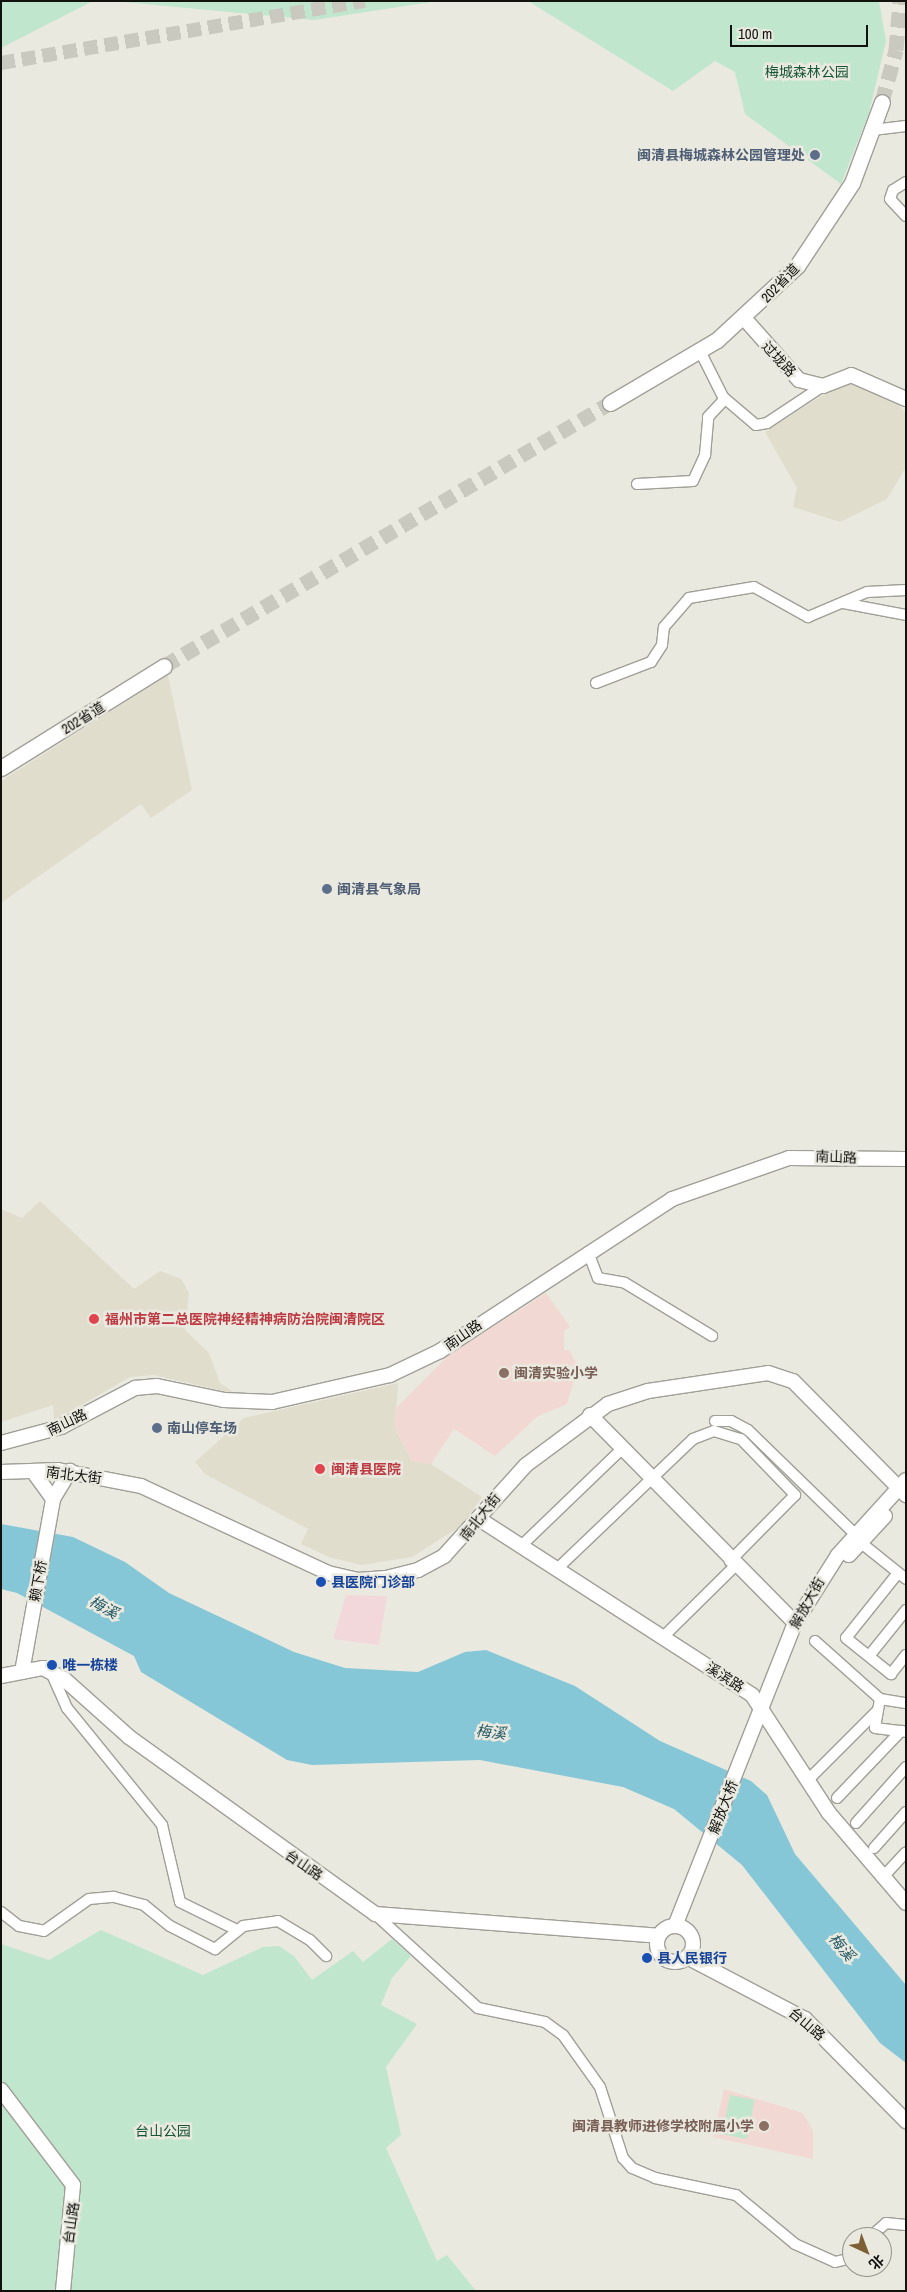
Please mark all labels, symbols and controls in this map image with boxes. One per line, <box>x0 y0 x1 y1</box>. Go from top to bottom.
scale bar <box>732 15 870 47</box>
text: 100 m <box>738 23 772 44</box>
park label: 梅城森林公园 <box>765 64 849 80</box>
place label: 闽清县梅城森林公园管理处 <box>637 147 805 163</box>
marker: 闽清县梅城森林公园管理处 <box>809 149 821 161</box>
street label: 202省道 <box>758 260 802 306</box>
street label: 过垅路 <box>759 338 799 380</box>
street label: 202省道 <box>59 698 107 738</box>
place label: 闽清县气象局 <box>337 881 421 897</box>
marker: 闽清县气象局 <box>321 883 333 895</box>
street label: 南山路 <box>815 1148 857 1166</box>
place label: 福州市第二总医院神经精神病防治院闽清院区 <box>105 1311 385 1327</box>
marker: 福州市第二总医院神经精神病防治院闽清院区 <box>87 1312 101 1326</box>
street label: 南山路 <box>441 1316 485 1354</box>
place label: 闽清实验小学 <box>514 1365 598 1381</box>
marker: 闽清实验小学 <box>498 1367 510 1379</box>
street label: 南山路 <box>44 1405 90 1439</box>
place label: 南山停车场 <box>167 1420 237 1436</box>
marker: 南山停车场 <box>151 1422 163 1434</box>
place label: 闽清县医院 <box>331 1461 401 1477</box>
marker: 闽清县医院 <box>313 1462 327 1476</box>
street label: 南北大街 <box>45 1463 103 1487</box>
street label: 南北大街 <box>456 1490 504 1544</box>
street label: 赖下桥 <box>26 1559 50 1603</box>
place label: 县医院门诊部 <box>331 1574 415 1590</box>
street label: 解放大街 <box>786 1574 828 1632</box>
marker: 县医院门诊部 <box>315 1576 327 1588</box>
water label: 梅溪 <box>87 1592 121 1622</box>
place label: 唯一栋楼 <box>62 1657 118 1673</box>
marker: 唯一栋楼 <box>46 1659 58 1671</box>
street label: 溪滨路 <box>703 1659 747 1695</box>
water label: 梅溪 <box>475 1721 507 1743</box>
street label: 解放大桥 <box>705 1778 741 1836</box>
street label: 台山路 <box>282 1846 326 1884</box>
water label: 梅溪 <box>825 1930 859 1964</box>
place label: 县人民银行 <box>657 1950 727 1966</box>
marker: 县人民银行 <box>641 1952 653 1964</box>
street label: 台山路 <box>786 2004 828 2044</box>
place label: 闽清县教师进修学校附属小学 <box>572 2118 754 2134</box>
marker: 闽清县教师进修学校附属小学 <box>758 2120 770 2132</box>
park label: 台山公园 <box>135 2123 191 2139</box>
street label: 台山路 <box>60 2201 82 2245</box>
north arrow <box>842 2227 892 2277</box>
text: 北 <box>865 2251 888 2274</box>

